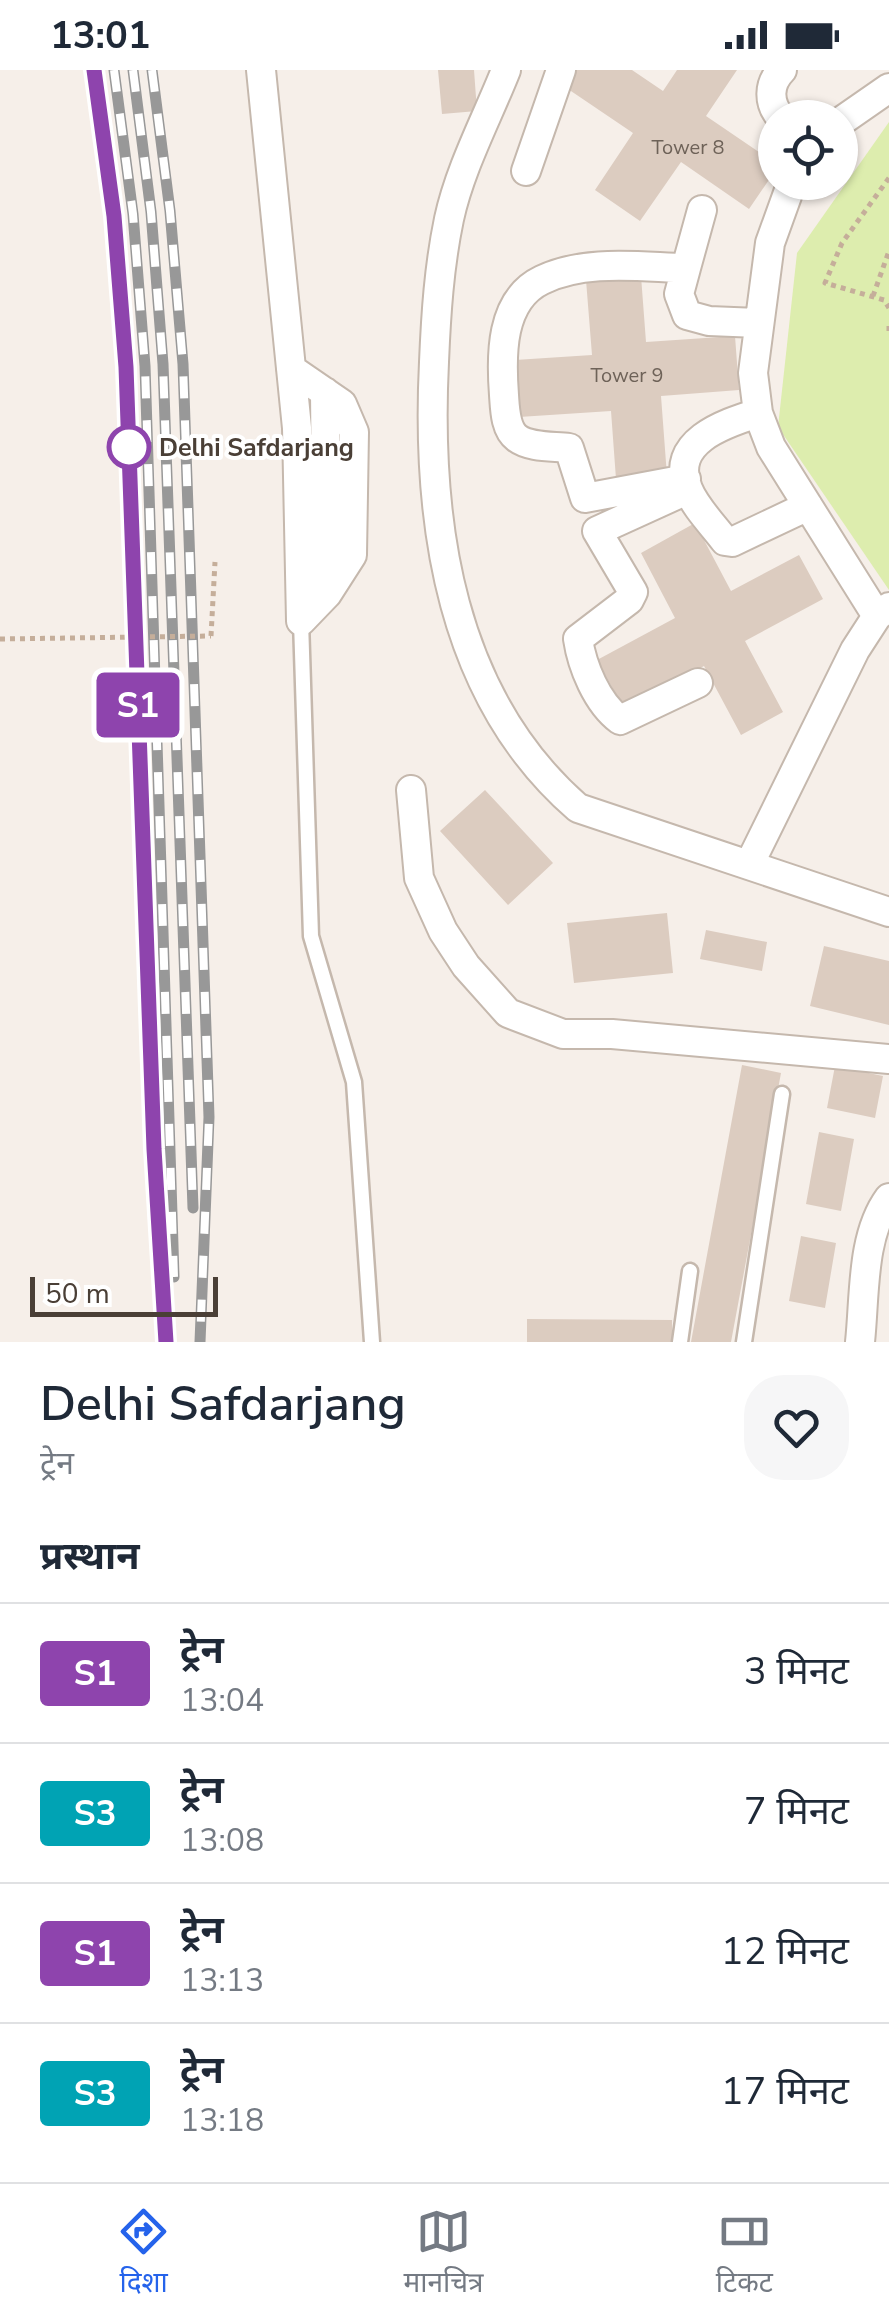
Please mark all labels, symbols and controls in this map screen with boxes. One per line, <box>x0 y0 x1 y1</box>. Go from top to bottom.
text: 13:01 <box>50 10 151 61</box>
map controls <box>758 100 858 200</box>
button: locate <box>758 100 858 200</box>
house number: Tower 8 <box>651 134 725 161</box>
house number: Tower 9 <box>590 362 664 389</box>
marker: Delhi Safdarjang <box>108 426 150 468</box>
place label: Delhi Safdarjang <box>159 431 354 465</box>
line badge: S1 <box>93 672 183 738</box>
text: S1 <box>116 682 160 729</box>
scale bar <box>30 1272 218 1316</box>
text: 50 m <box>45 1275 110 1313</box>
text: Delhi Safdarjang <box>40 1371 406 1437</box>
button: heart <box>744 1375 849 1480</box>
text: ट्रेन <box>40 1442 74 1485</box>
text: प्रस्थान <box>40 1531 140 1582</box>
text: ट्रेन <box>180 1625 224 1676</box>
text: 3 मिनट <box>744 1646 849 1697</box>
text: S1 <box>73 1650 117 1697</box>
text: 13:04 <box>180 1679 264 1722</box>
text: ट्रेन <box>180 1765 224 1816</box>
text: 7 मिनट <box>744 1786 849 1837</box>
text: S3 <box>73 1790 117 1837</box>
text: 13:08 <box>180 1819 264 1862</box>
text: ट्रेन <box>180 1905 224 1956</box>
text: 12 मिनट <box>721 1926 849 1977</box>
text: S1 <box>73 1930 117 1977</box>
text: 13:13 <box>180 1959 264 2002</box>
text: ट्रेन <box>180 2045 224 2096</box>
text: 17 मिनट <box>721 2066 849 2117</box>
text: S3 <box>73 2070 117 2117</box>
text: 13:18 <box>180 2099 264 2142</box>
tab: दिशा <box>116 2204 171 2303</box>
tab: मानचित्र <box>403 2204 484 2303</box>
tab: टिकट <box>716 2204 773 2303</box>

